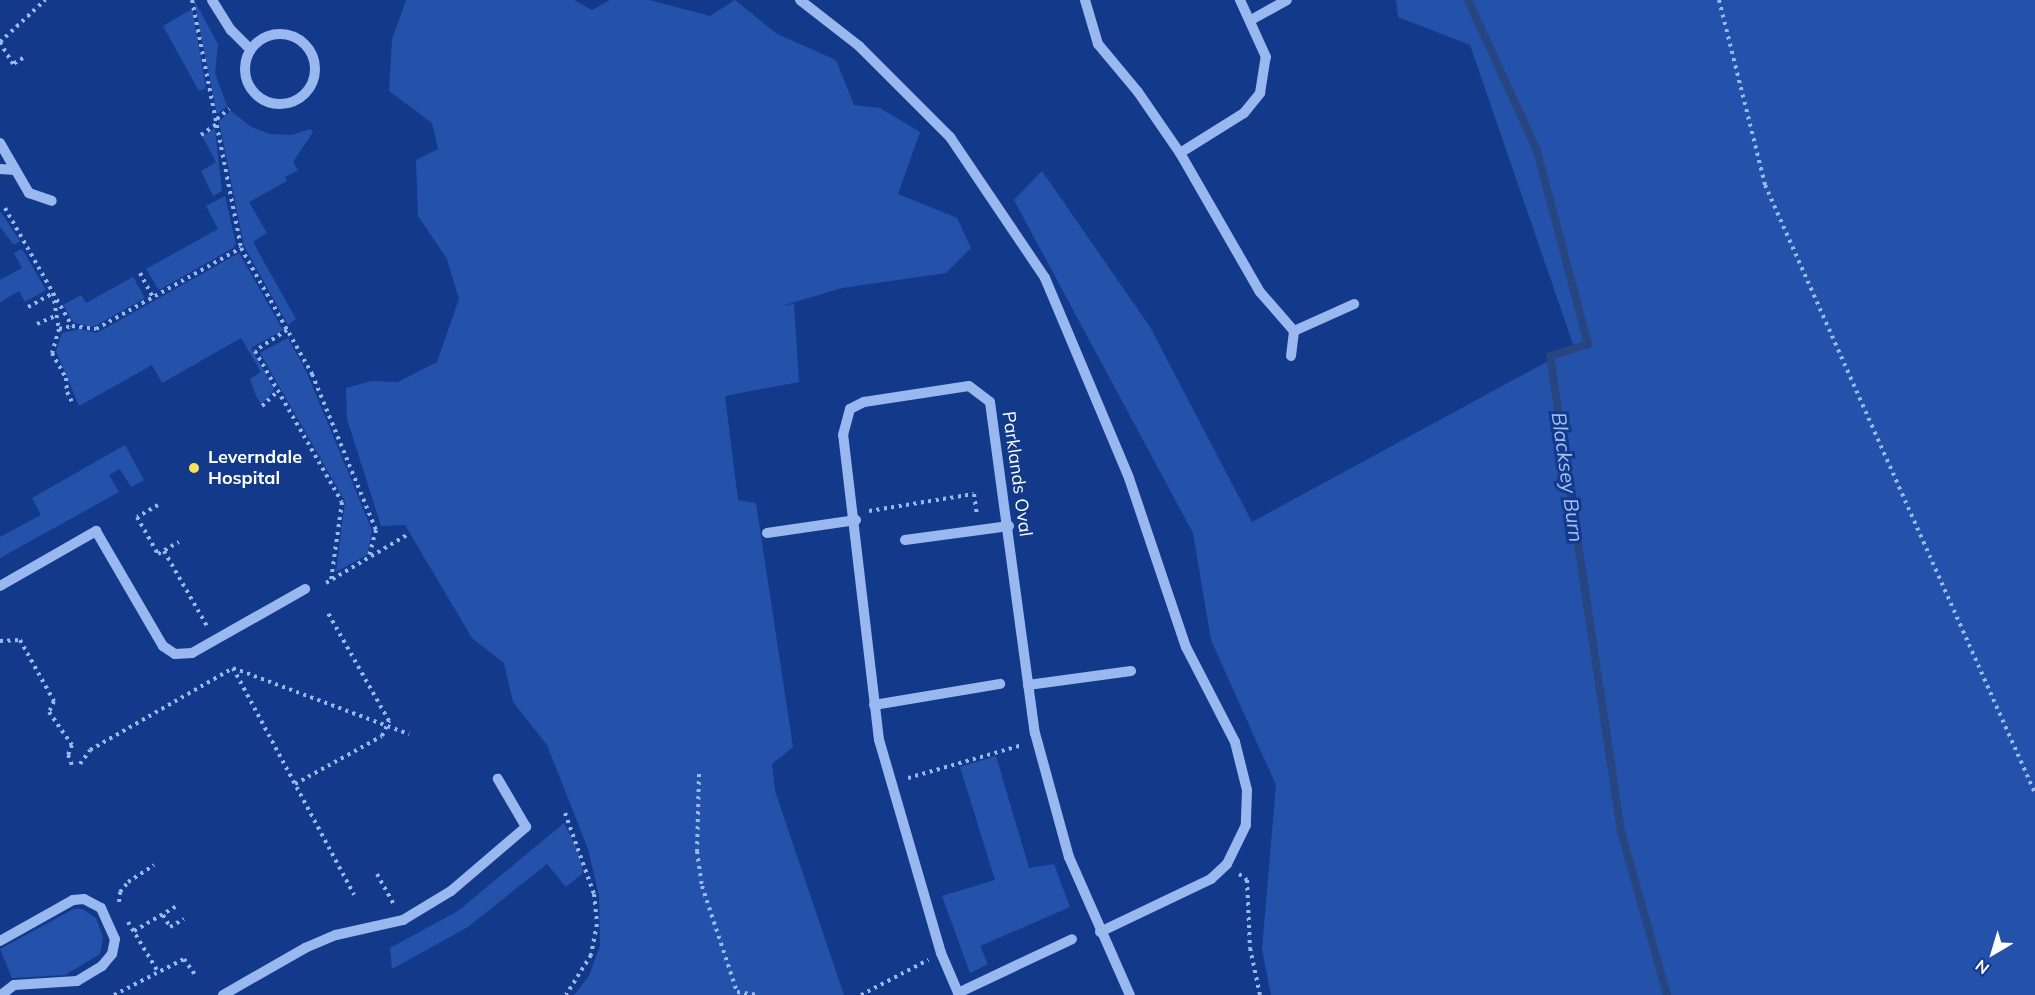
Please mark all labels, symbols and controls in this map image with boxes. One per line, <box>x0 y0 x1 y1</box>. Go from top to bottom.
street label: Parklands Oval <box>998 410 1036 538</box>
water label: Blacksey Burn <box>1547 410 1589 544</box>
place label: Leverndale Hospital <box>208 447 302 490</box>
marker: Leverndale Hospital <box>185 459 203 477</box>
north arrow <box>1963 923 2023 983</box>
text: N <box>1971 956 1993 979</box>

